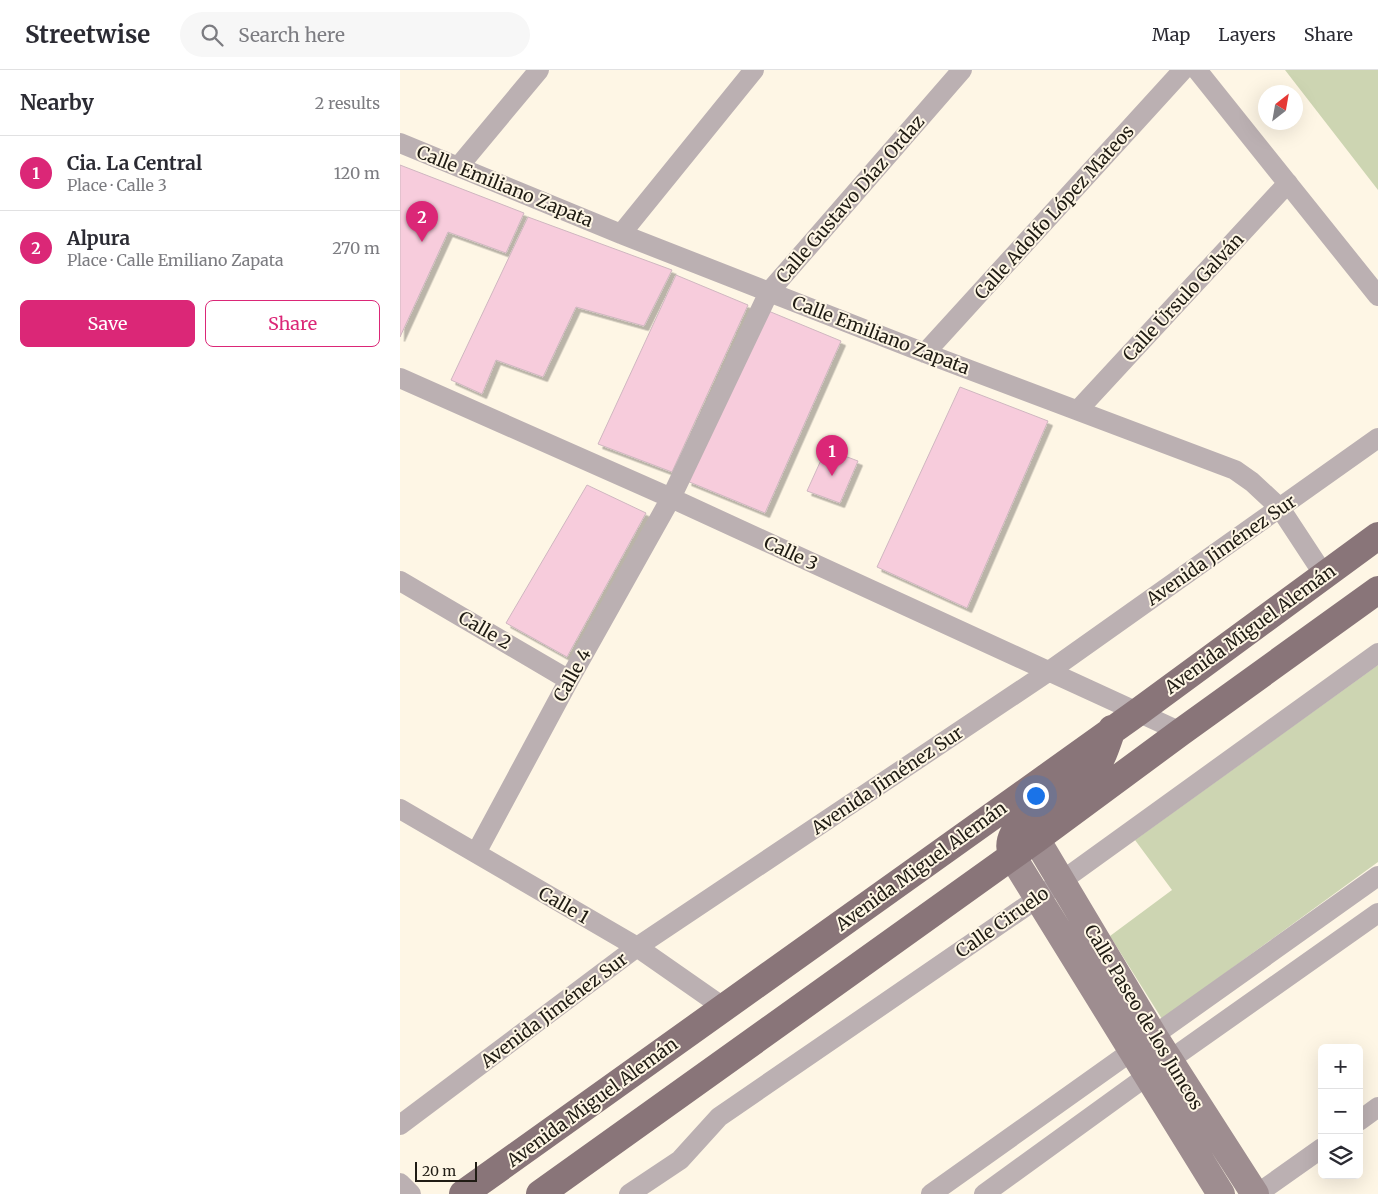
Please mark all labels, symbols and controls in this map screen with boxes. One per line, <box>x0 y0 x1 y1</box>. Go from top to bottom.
search box <box>180 12 530 57</box>
text: Streetwise <box>25 19 150 50</box>
icon: search <box>198 21 226 49</box>
text: Search here <box>238 23 345 47</box>
text: Map <box>1152 23 1190 46</box>
text: Layers <box>1218 23 1276 46</box>
text: Share <box>1304 23 1353 46</box>
north arrow <box>1258 85 1303 130</box>
text: Nearby <box>20 89 94 116</box>
text: 2 results <box>315 93 380 113</box>
street label: Calle Gustavo Díaz Ordaz <box>771 110 929 288</box>
street label: Calle Adolfo López Mateos <box>969 120 1139 304</box>
street label: Calle Emiliano Zapata <box>413 140 597 232</box>
text: Cia. La Central <box>67 151 202 175</box>
text: 1 <box>32 163 40 183</box>
text: 120 m <box>334 163 380 183</box>
text: Place · Calle 3 <box>67 175 167 195</box>
pin: 2 <box>406 201 438 242</box>
text: Alpura <box>67 226 130 250</box>
street label: Calle Úrsulo Galván <box>1118 228 1249 366</box>
text: 2 <box>31 238 41 258</box>
text: 270 m <box>332 238 380 258</box>
text: Place · Calle Emiliano Zapata <box>67 250 284 270</box>
street label: Calle Emiliano Zapata <box>789 291 973 380</box>
button: Save <box>20 300 195 347</box>
button: Share <box>205 300 380 347</box>
pin: 1 <box>816 435 848 476</box>
street label: Avenida Jiménez Sur <box>1141 490 1301 611</box>
street label: Calle 3 <box>760 531 822 575</box>
street label: Avenida Miguel Alemán <box>1159 559 1340 699</box>
street label: Calle 2 <box>454 606 516 654</box>
street label: Calle 4 <box>548 644 596 706</box>
street label: Avenida Jiménez Sur <box>806 721 967 840</box>
your location <box>1023 783 1049 809</box>
street label: Avenida Miguel Alemán <box>830 796 1011 936</box>
street label: Calle 1 <box>535 881 593 929</box>
street label: Calle Ciruelo <box>951 881 1053 963</box>
street label: Calle Paseo de los Juncos <box>1080 920 1209 1114</box>
street label: Avenida Jiménez Sur <box>475 947 632 1073</box>
street label: Avenida Miguel Alemán <box>501 1032 682 1172</box>
map controls <box>1318 1044 1363 1179</box>
button: + <box>1318 1044 1363 1089</box>
button: − <box>1318 1089 1363 1134</box>
button: layers <box>1318 1134 1363 1179</box>
scale bar <box>415 1159 478 1182</box>
text: 20 m <box>422 1162 456 1180</box>

